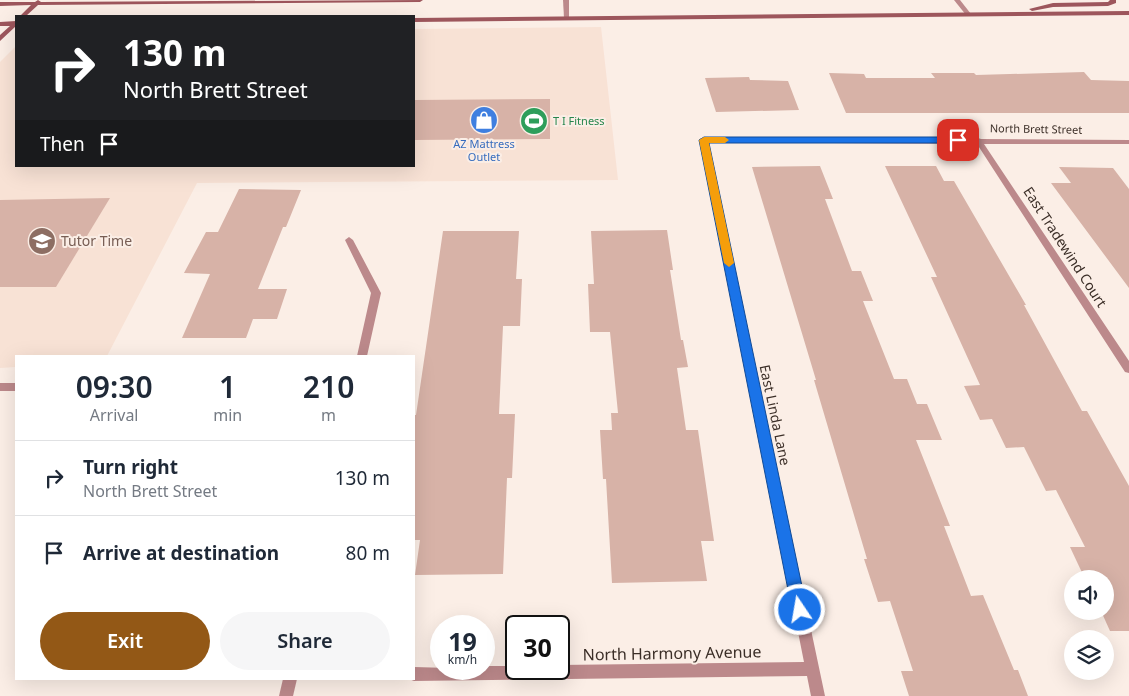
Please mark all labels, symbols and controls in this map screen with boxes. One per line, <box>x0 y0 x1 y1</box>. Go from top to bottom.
text: 130 m <box>123 29 226 76</box>
icon: right <box>40 35 105 100</box>
text: North Brett Street <box>123 74 308 104</box>
shop icon: AZ Mattress Outlet <box>469 105 499 135</box>
sports icon: T I Fitness <box>519 106 549 136</box>
place label: T I Fitness <box>553 113 605 128</box>
pin <box>937 119 979 161</box>
street label: North Brett Street <box>990 120 1082 137</box>
icon: arrive <box>944 126 972 154</box>
icon: arrive <box>95 130 123 158</box>
text: Then <box>40 131 85 157</box>
place label: AZ Mattress Outlet <box>453 136 515 164</box>
street label: East Tradewind Court <box>1019 183 1112 311</box>
school or university icon: Tutor Time <box>27 226 57 256</box>
place label: Tutor Time <box>61 231 132 250</box>
street label: East Linda Lane <box>756 363 795 467</box>
text: 09:30 <box>76 366 153 407</box>
text: 1 <box>219 366 236 407</box>
text: 210 <box>303 366 354 407</box>
text: Arrival <box>90 404 139 426</box>
text: min <box>213 404 242 426</box>
text: m <box>321 404 336 426</box>
text: Turn right <box>83 454 178 480</box>
icon: right <box>40 464 68 492</box>
text: 130 m <box>335 465 390 491</box>
text: North Brett Street <box>83 480 217 502</box>
icon: arrive <box>40 539 68 567</box>
text: Arrive at destination <box>83 540 279 566</box>
text: 80 m <box>346 540 390 566</box>
map controls <box>1064 570 1114 680</box>
button: sound <box>1064 570 1114 620</box>
position arrow <box>773 583 825 635</box>
button: Exit <box>40 612 210 670</box>
button: Share <box>220 612 390 670</box>
speed limit sign: 30 <box>505 615 570 680</box>
text: 19 <box>448 624 477 658</box>
button: layers <box>1064 630 1114 680</box>
street label: North Harmony Avenue <box>582 640 762 666</box>
text: km/h <box>448 651 477 668</box>

